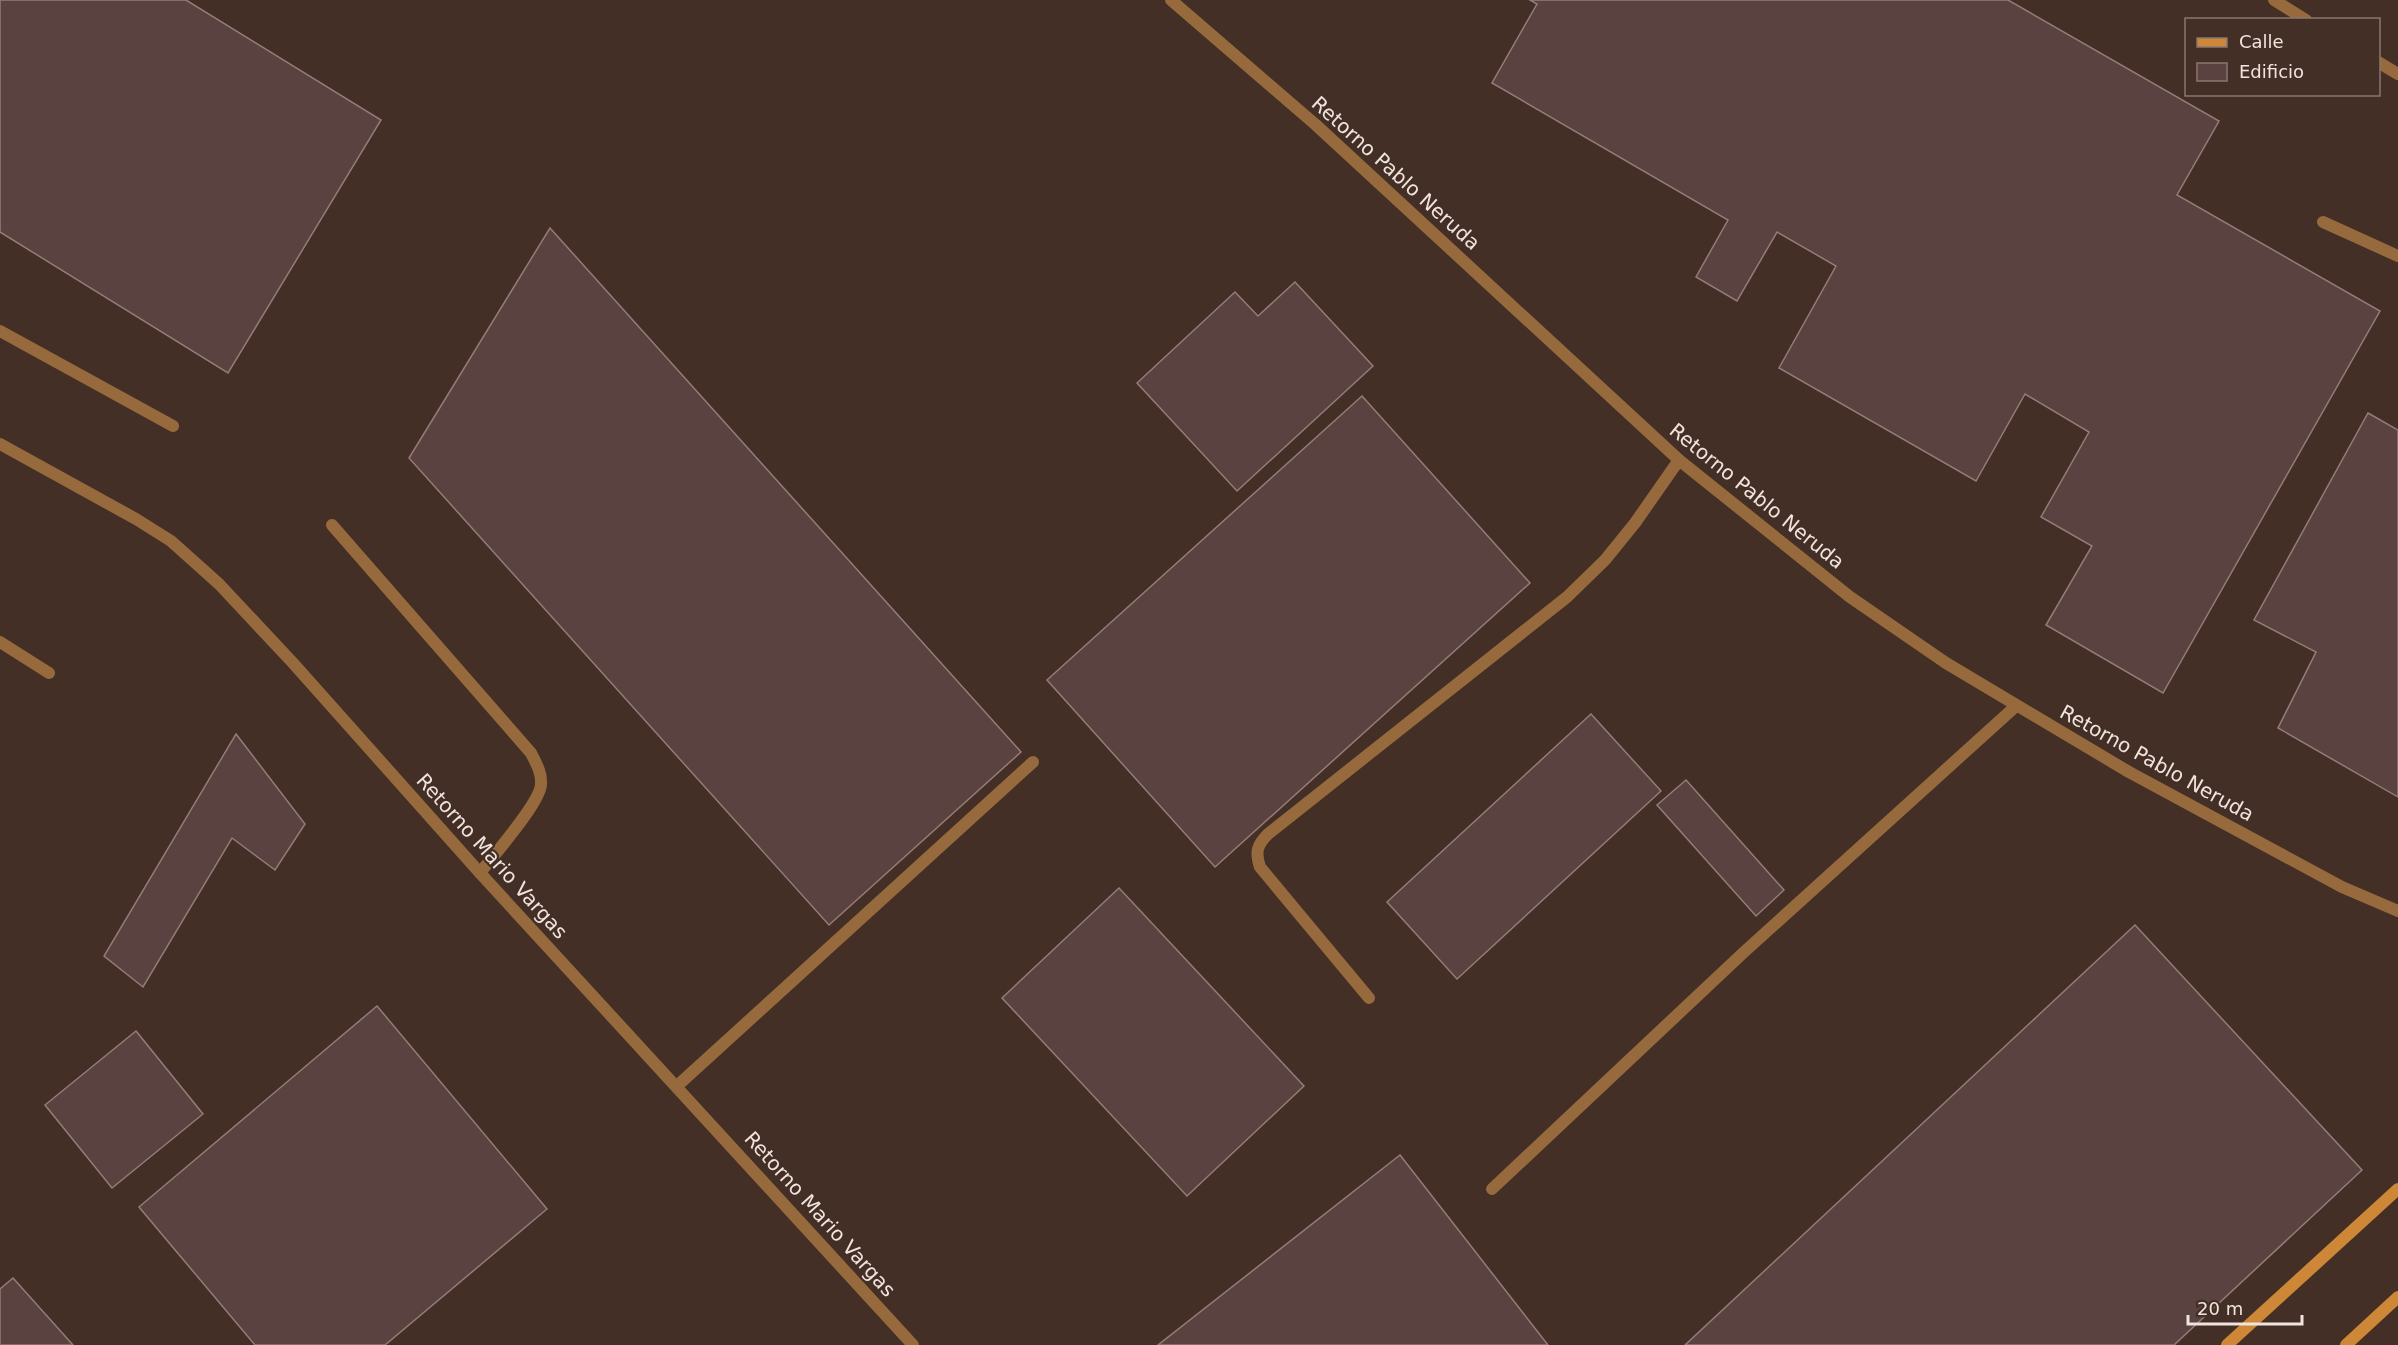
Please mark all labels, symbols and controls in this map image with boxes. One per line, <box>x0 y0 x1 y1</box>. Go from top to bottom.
legend <box>2185 18 2380 96</box>
text: Calle <box>2239 31 2284 52</box>
text: Edificio <box>2239 61 2304 82</box>
street label: Retorno Pablo Neruda <box>1307 91 1485 255</box>
street label: Retorno Pablo Neruda <box>1665 418 1849 574</box>
street label: Retorno Pablo Neruda <box>2056 700 2258 826</box>
street label: Retorno Mario Vargas <box>411 768 573 944</box>
street label: Retorno Mario Vargas <box>739 1126 901 1302</box>
scale bar <box>2188 1288 2302 1326</box>
text: 20 m <box>2197 1298 2243 1319</box>

